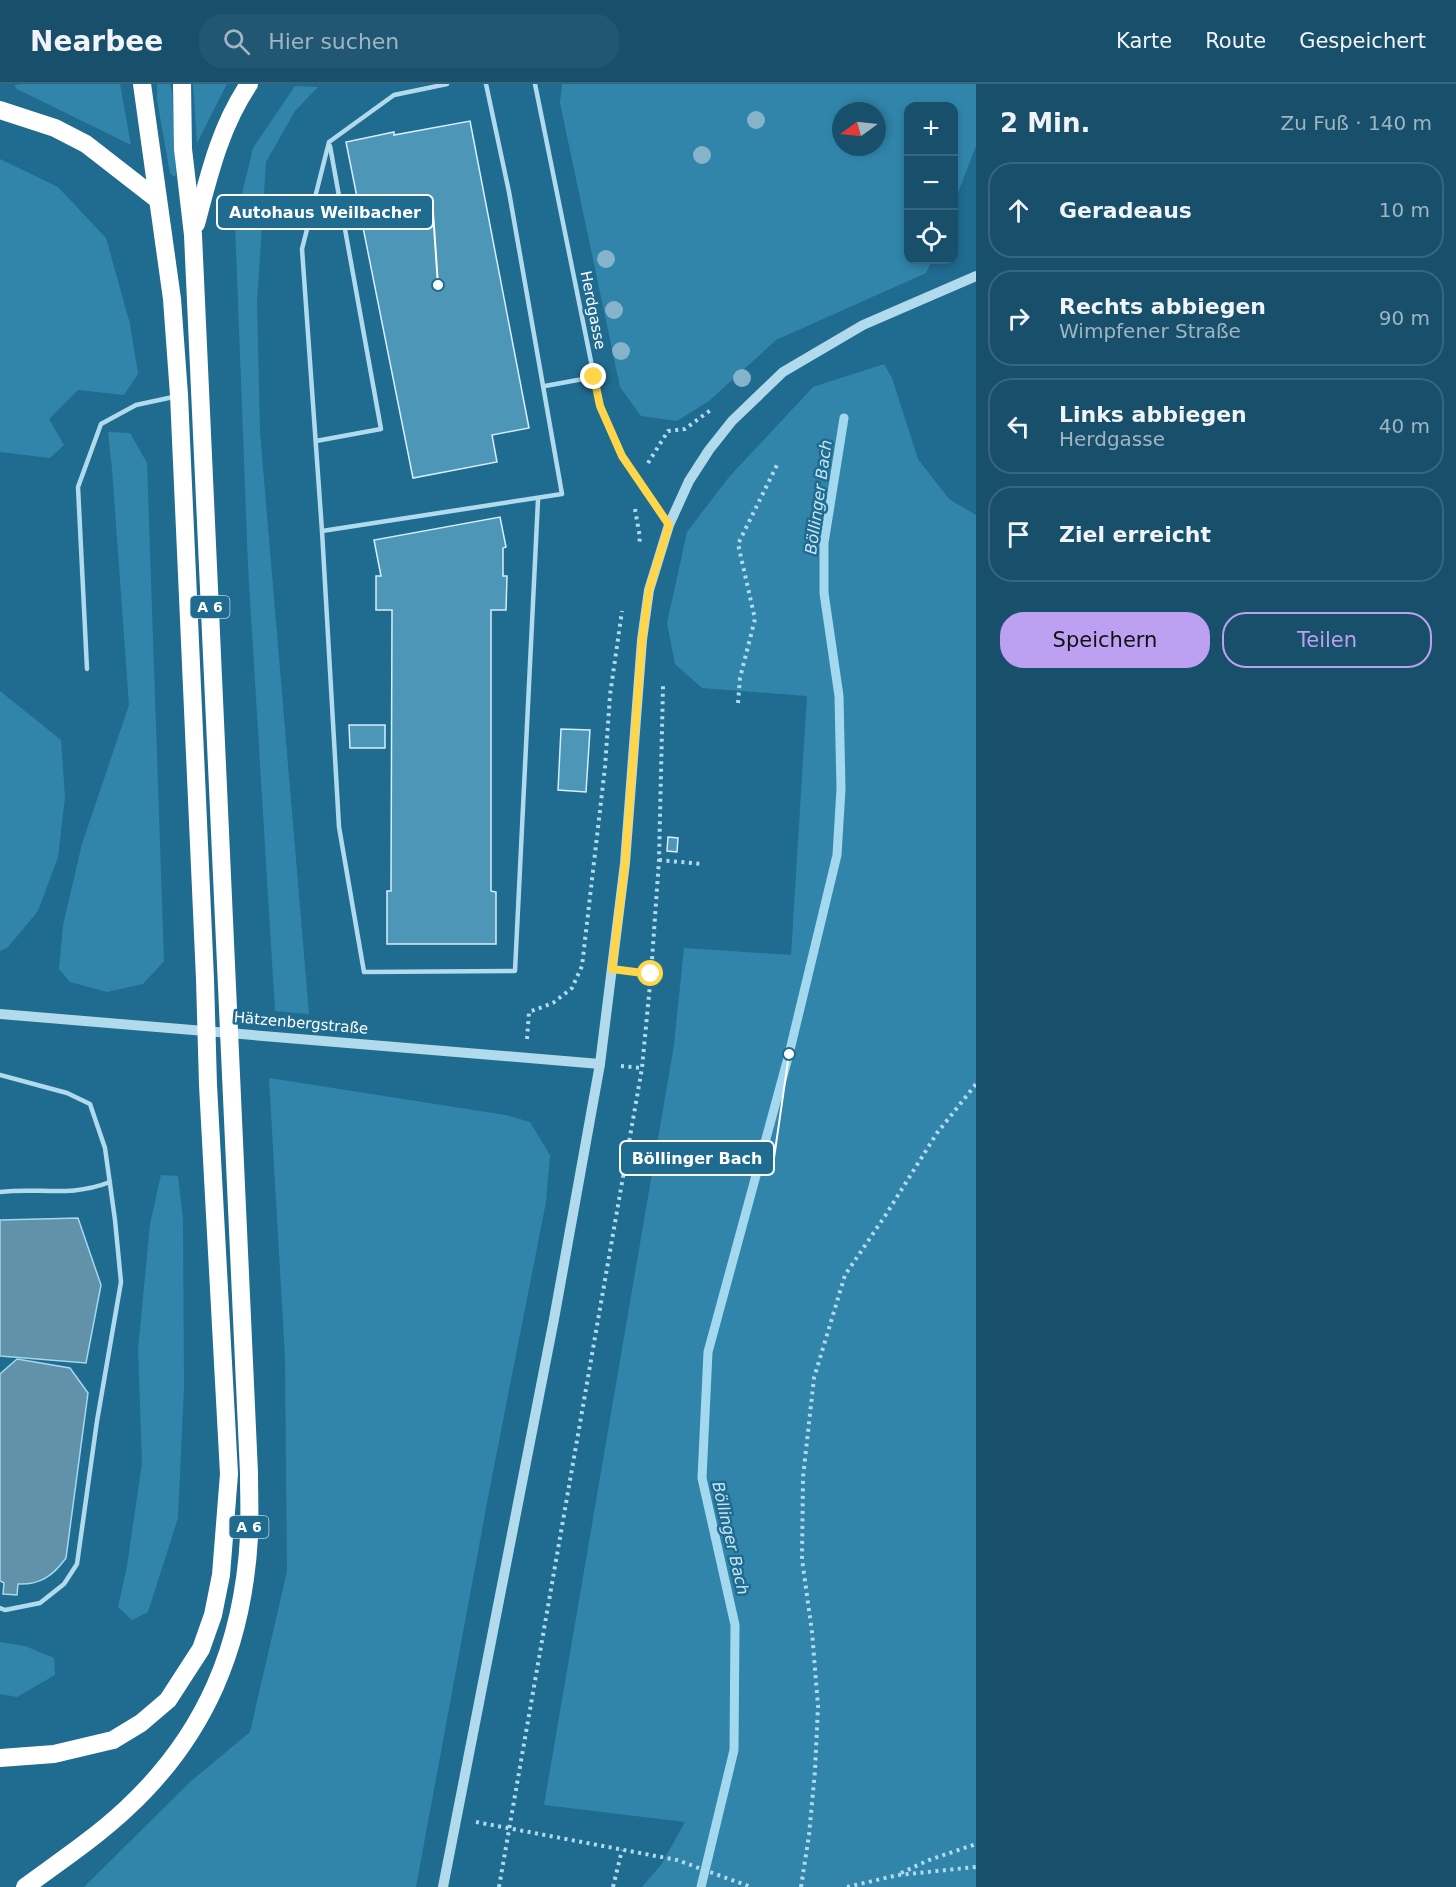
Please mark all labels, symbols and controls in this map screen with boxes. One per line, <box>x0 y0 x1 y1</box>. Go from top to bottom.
search box <box>199 14 619 68</box>
text: Nearbee <box>30 25 163 58</box>
icon: search <box>220 25 253 58</box>
text: Hier suchen <box>268 29 399 54</box>
text: Karte <box>1116 29 1172 53</box>
text: Route <box>1205 29 1266 53</box>
text: Gespeichert <box>1299 29 1426 53</box>
north arrow <box>832 102 886 156</box>
map controls <box>904 102 958 264</box>
button: + <box>904 102 958 156</box>
text: 2 Min. <box>1000 108 1090 138</box>
text: Zu Fuß · 140 m <box>1280 111 1432 135</box>
button: − <box>904 156 958 210</box>
icon: ahead <box>1002 194 1035 227</box>
callout: Autohaus Weilbacher <box>217 195 433 229</box>
text: Geradeaus <box>1059 198 1192 223</box>
text: 10 m <box>1379 198 1430 222</box>
text: Autohaus Weilbacher <box>229 203 421 222</box>
button: locate <box>904 210 958 264</box>
street label: Herdgasse <box>577 269 609 351</box>
text: Rechts abbiegen <box>1059 294 1266 319</box>
icon: right <box>1002 302 1035 335</box>
text: 90 m <box>1379 306 1430 330</box>
text: Wimpfener Straße <box>1059 319 1241 343</box>
route end <box>580 363 606 389</box>
text: Links abbiegen <box>1059 402 1247 427</box>
icon: left <box>1002 410 1035 443</box>
text: 40 m <box>1379 414 1430 438</box>
text: Herdgasse <box>1059 427 1165 451</box>
water label: Böllinger Bach <box>801 438 836 556</box>
icon: arrive <box>1002 518 1035 551</box>
text: Ziel erreicht <box>1059 522 1211 547</box>
road number: A 6 <box>190 596 230 618</box>
button: Speichern <box>1000 612 1210 668</box>
button: Teilen <box>1222 612 1432 668</box>
route start <box>637 960 663 986</box>
street label: Hätzenbergstraße <box>233 1008 369 1038</box>
callout: Böllinger Bach <box>620 1141 774 1175</box>
text: Böllinger Bach <box>632 1149 762 1168</box>
water label: Böllinger Bach <box>708 1480 753 1597</box>
road number: A 6 <box>230 1516 268 1538</box>

